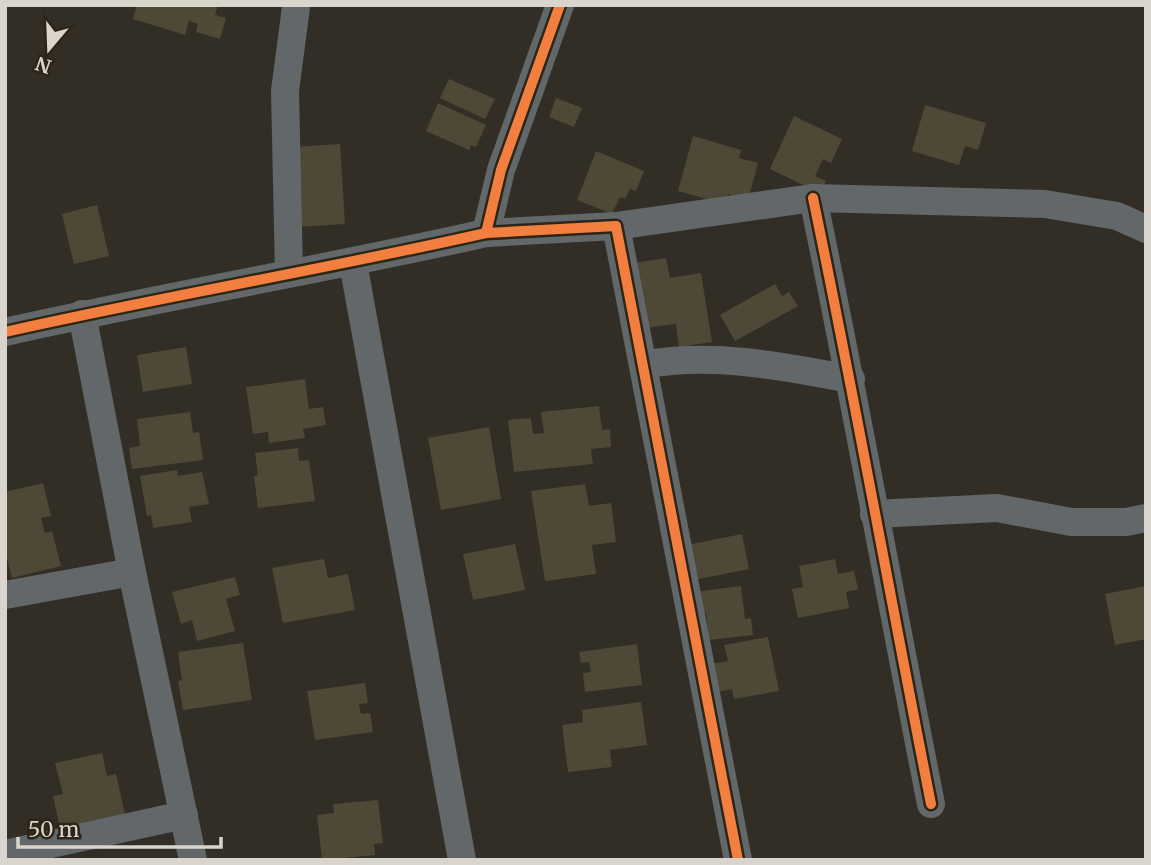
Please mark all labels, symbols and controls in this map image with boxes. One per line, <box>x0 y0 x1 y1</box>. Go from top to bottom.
north arrow <box>14 14 84 84</box>
text: N <box>32 51 54 79</box>
scale bar <box>18 806 220 850</box>
text: 50 m <box>28 816 79 843</box>

